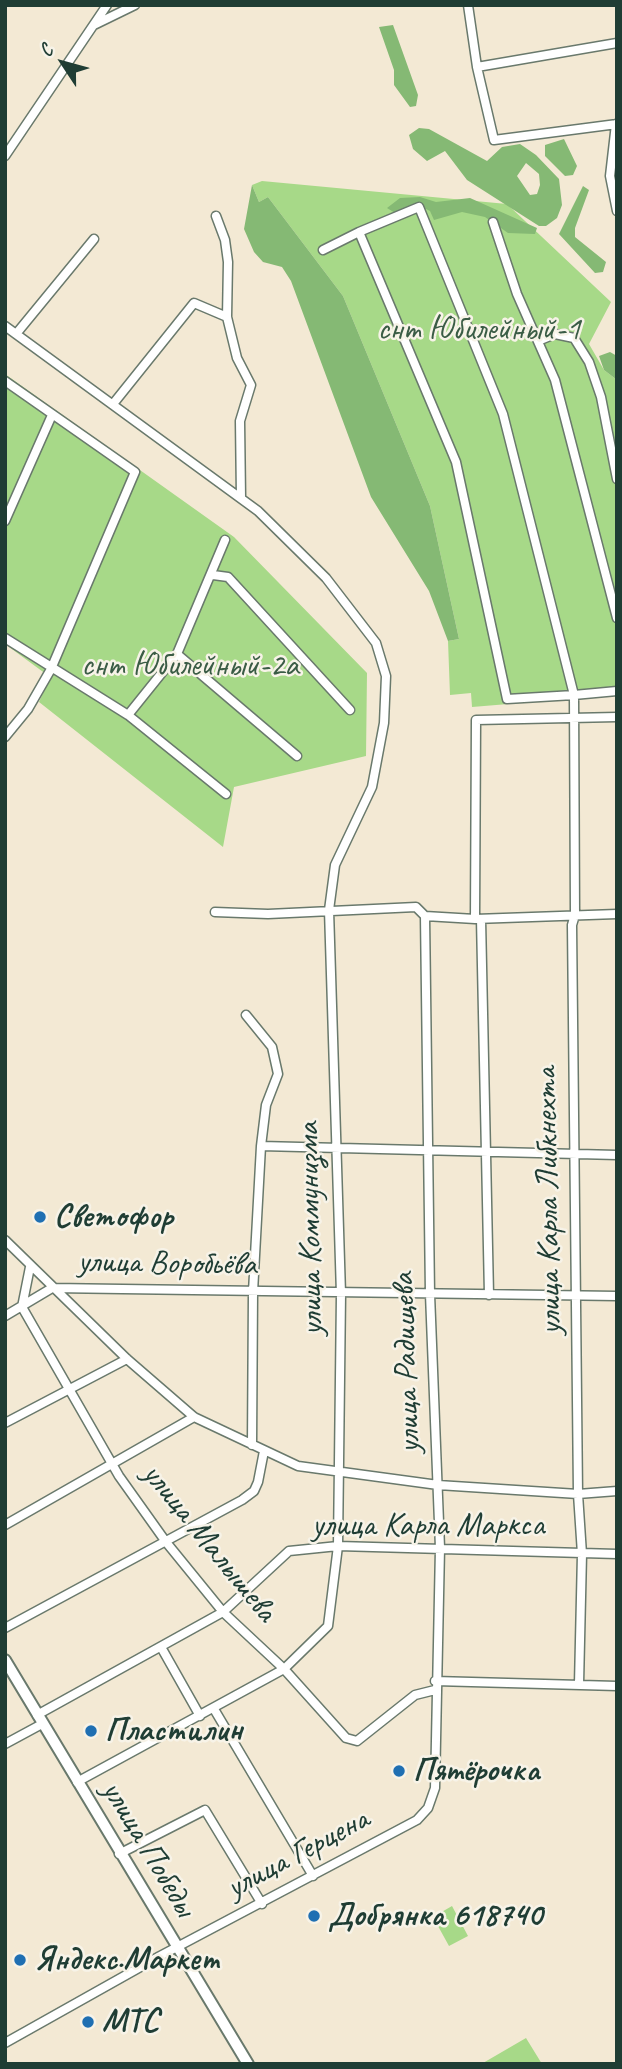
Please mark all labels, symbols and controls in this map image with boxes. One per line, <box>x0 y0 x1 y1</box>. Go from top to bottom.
north arrow <box>28 28 98 98</box>
text: С <box>34 40 58 61</box>
park label: снт Юбилейный-1 <box>377 310 581 350</box>
park label: снт Юбилейный-2а <box>81 646 299 686</box>
street label: улица Карла Либкнехта <box>527 1067 571 1335</box>
street label: улица Коммунизма <box>289 1122 333 1336</box>
place label: Светофор <box>54 1197 173 1237</box>
marker: Светофор <box>32 1209 48 1225</box>
street label: улица Воробьёва <box>77 1243 257 1285</box>
street label: улица Радищева <box>384 1272 430 1454</box>
street label: улица Малышева <box>133 1456 285 1630</box>
street label: улица Карла Маркса <box>312 1506 544 1546</box>
place label: Пластилин <box>105 1711 242 1751</box>
marker: Пластилин <box>83 1723 99 1739</box>
place label: Пятёрочка <box>413 1751 539 1791</box>
marker: Пятёрочка <box>391 1763 407 1779</box>
street label: улица Победы <box>92 1774 204 1924</box>
street label: улица Герцена <box>220 1800 376 1908</box>
place label: Добрянка 618740 <box>328 1896 542 1936</box>
marker: Добрянка 618740 <box>306 1908 322 1924</box>
place label: Яндекс.Маркет <box>34 1940 220 1980</box>
marker: Яндекс.Маркет <box>12 1952 28 1968</box>
place label: МТС <box>102 2002 159 2042</box>
marker: МТС <box>80 2014 96 2030</box>

